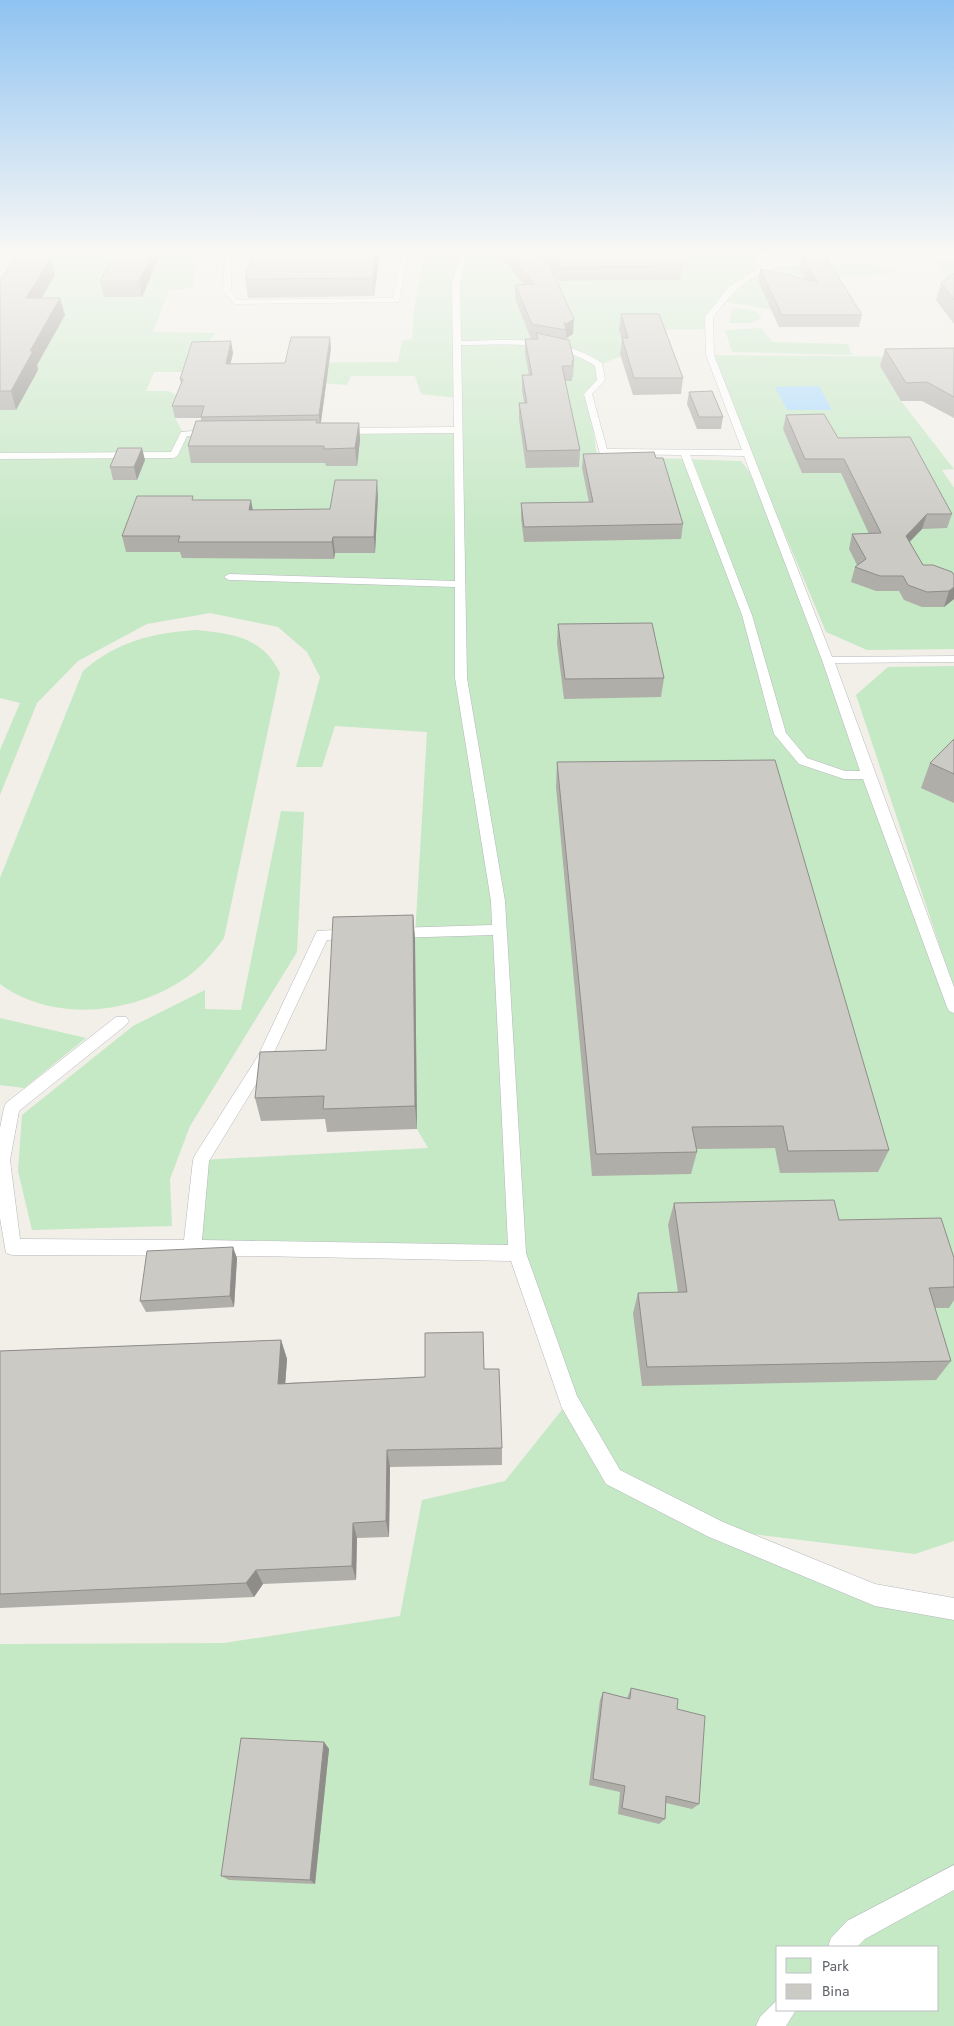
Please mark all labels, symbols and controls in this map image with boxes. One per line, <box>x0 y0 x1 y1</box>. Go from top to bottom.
legend <box>776 1946 939 2011</box>
text: Park <box>822 1955 849 1977</box>
text: Bina <box>822 1980 849 2002</box>

